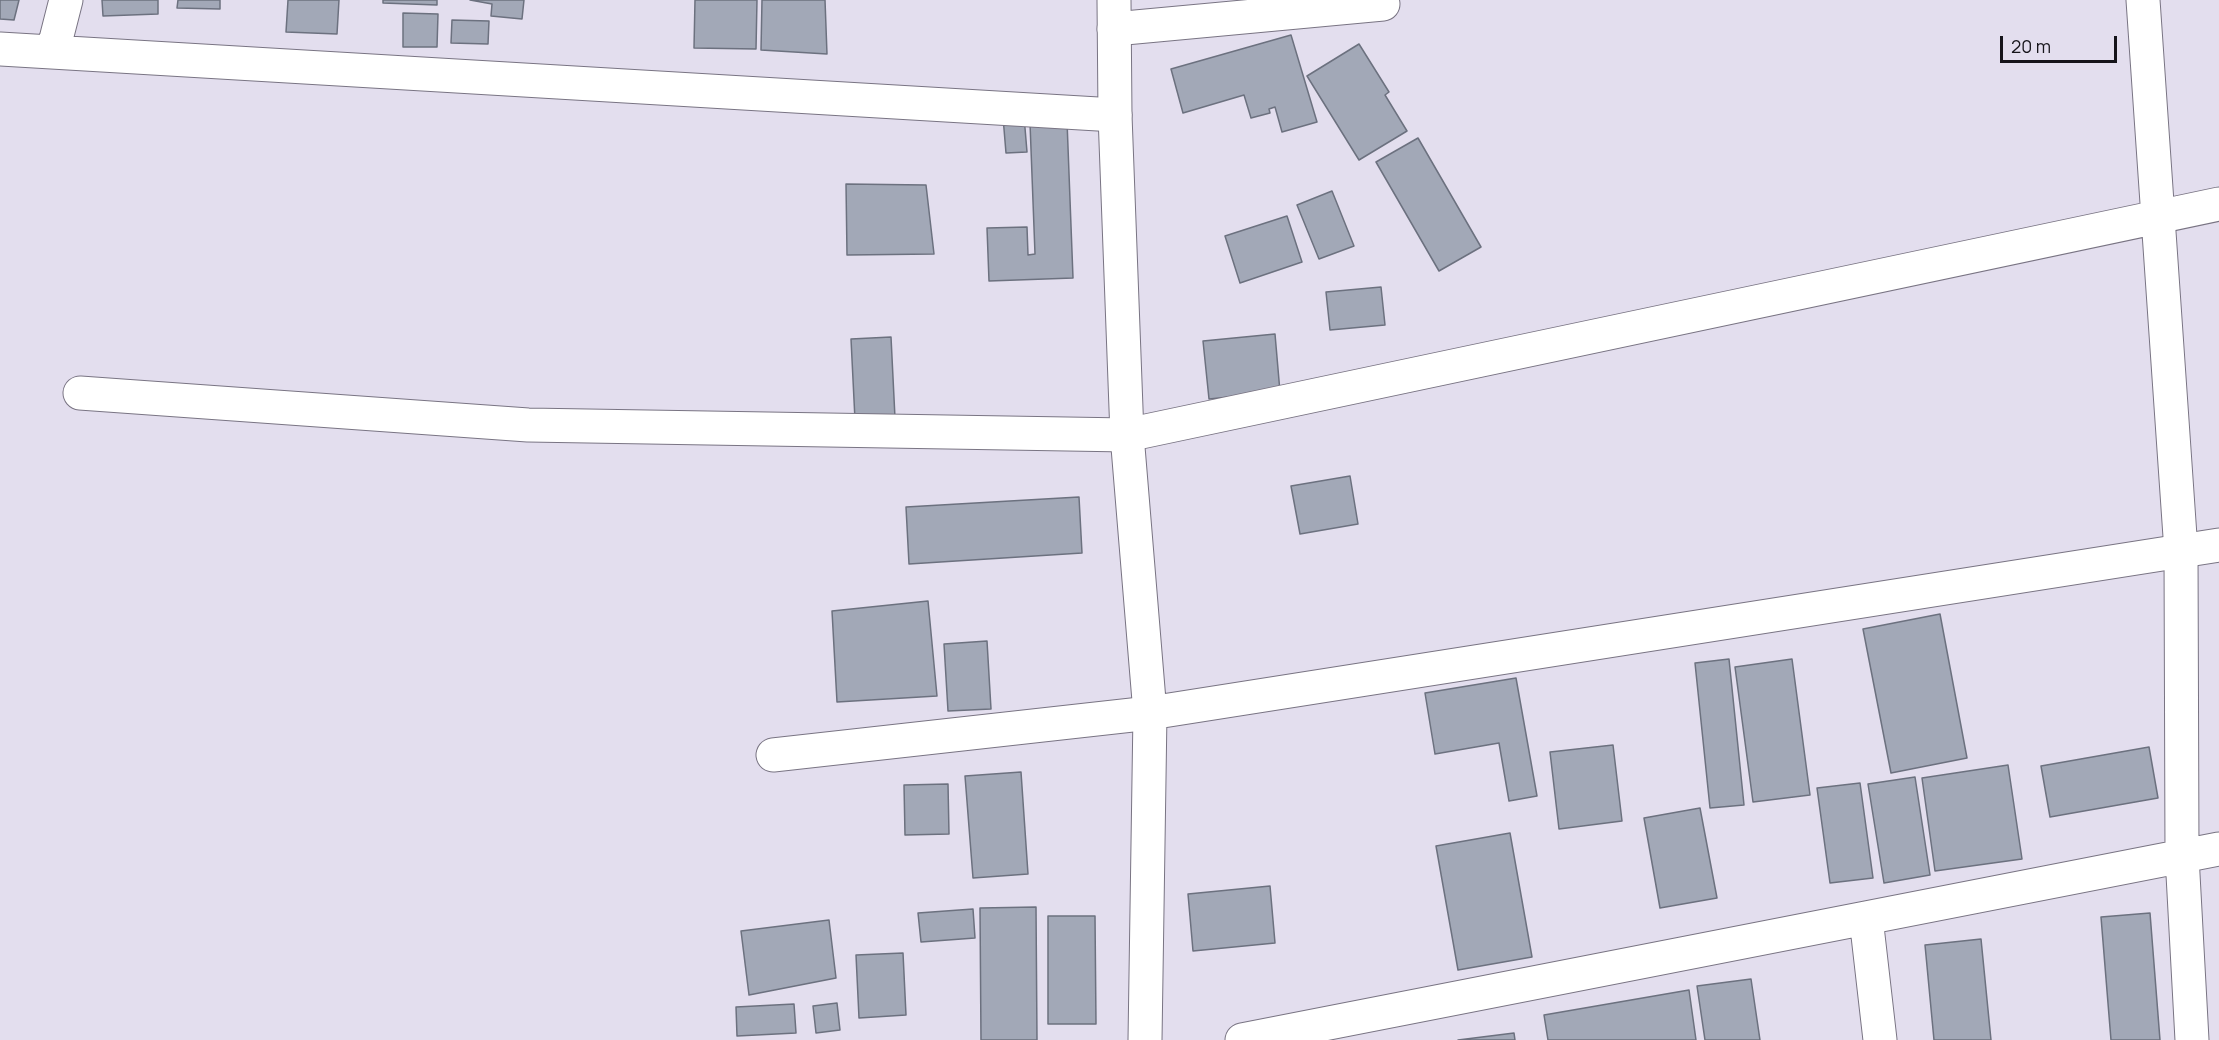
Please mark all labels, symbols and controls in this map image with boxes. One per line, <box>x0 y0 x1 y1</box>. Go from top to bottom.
scale bar <box>2003 24 2120 62</box>
text: 20 m <box>2011 34 2051 58</box>

